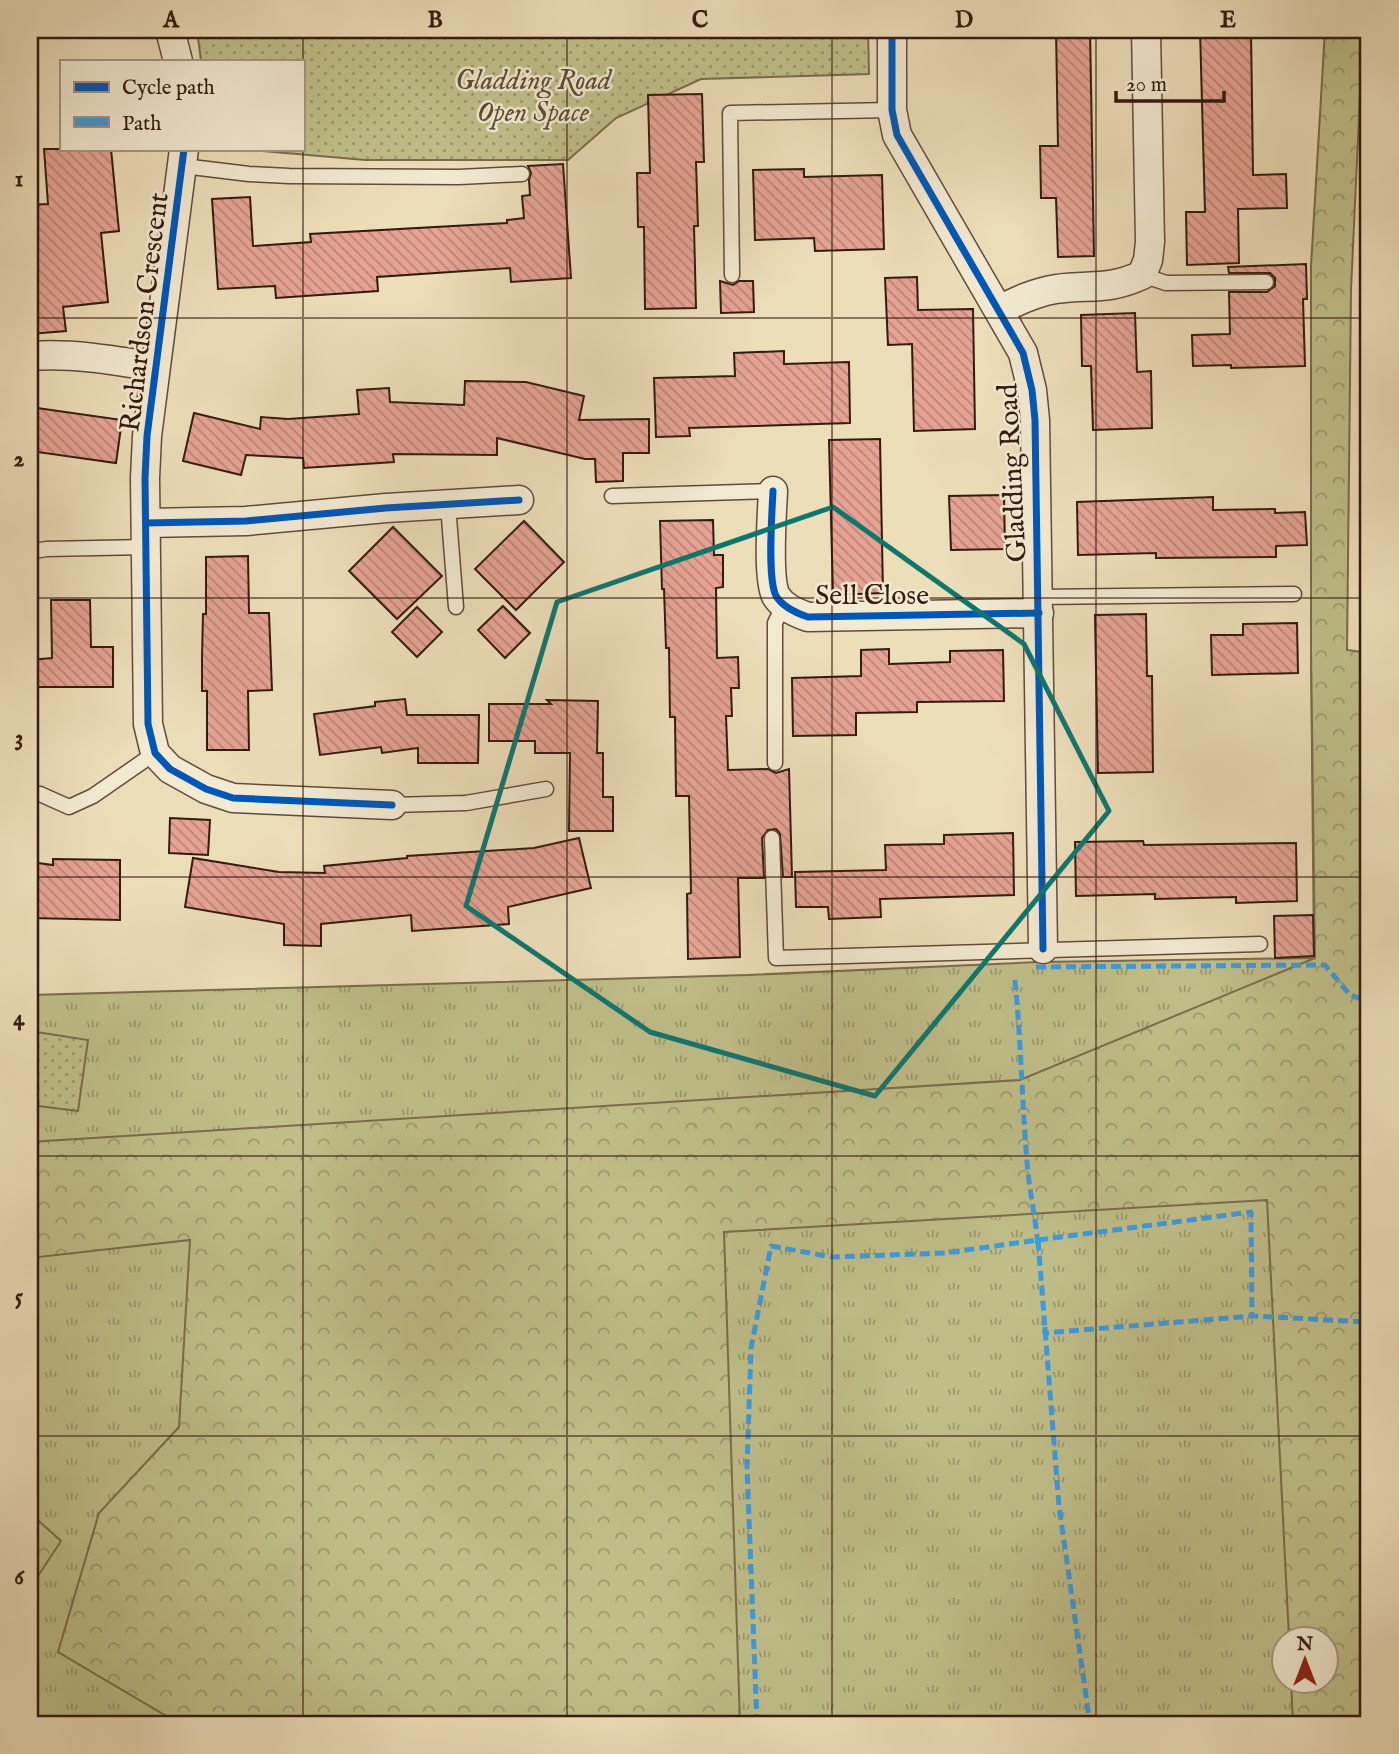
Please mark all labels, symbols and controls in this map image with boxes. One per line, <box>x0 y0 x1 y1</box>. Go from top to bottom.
text: A <box>162 6 180 35</box>
text: B <box>427 6 443 35</box>
text: C <box>692 6 709 35</box>
text: D <box>955 6 973 35</box>
text: E <box>1220 6 1236 35</box>
legend <box>60 60 304 150</box>
scale bar <box>1116 60 1224 104</box>
park label: Gladding Road Open Space <box>455 64 613 131</box>
text: 20 m <box>1126 72 1167 99</box>
text: Cycle path <box>122 75 215 102</box>
text: Path <box>122 111 161 138</box>
text: 1 <box>15 165 23 194</box>
street label: Richardson Crescent <box>113 190 178 434</box>
street label: Gladding Road <box>991 383 1036 563</box>
text: 2 <box>14 445 25 474</box>
street label: Sell Close <box>815 579 929 614</box>
text: 3 <box>15 724 23 753</box>
text: 4 <box>13 1004 25 1033</box>
text: 5 <box>15 1283 24 1312</box>
text: 6 <box>14 1563 25 1592</box>
north arrow <box>1270 1624 1340 1694</box>
text: N <box>1296 1633 1314 1657</box>

